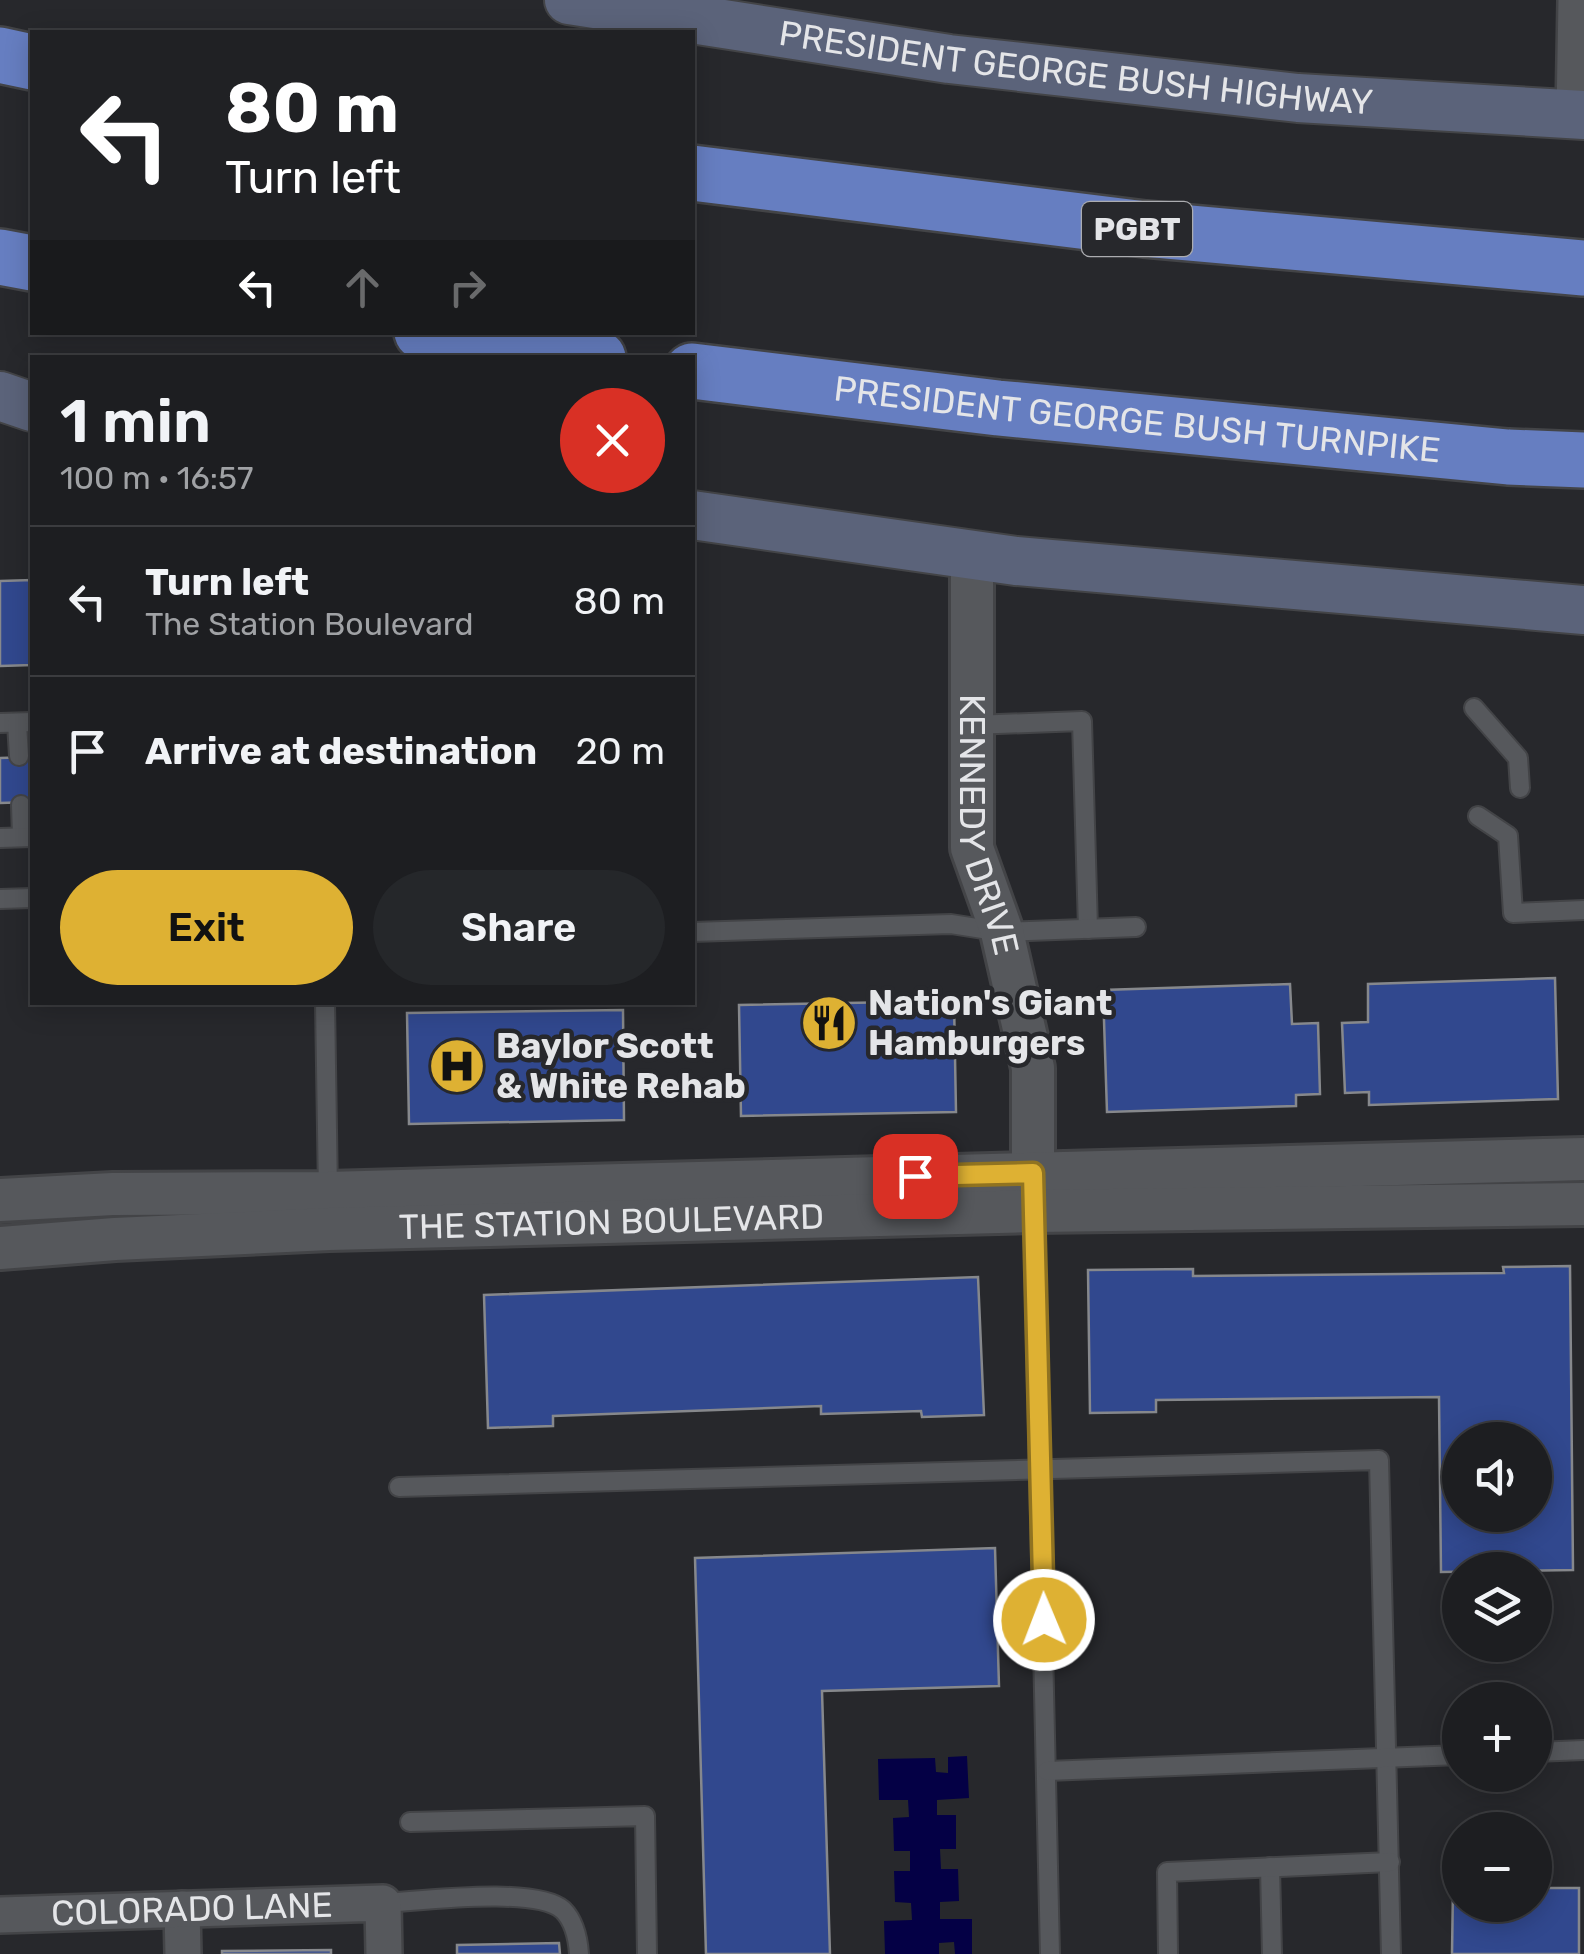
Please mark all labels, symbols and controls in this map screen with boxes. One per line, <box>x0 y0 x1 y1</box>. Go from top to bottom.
street label: PRESIDENT GEORGE BUSH HIGHWAY <box>776 12 1374 123</box>
text: 80 m <box>225 67 399 150</box>
icon: left <box>60 70 190 200</box>
text: Turn left <box>225 151 401 204</box>
road number: PGBT <box>1082 202 1192 256</box>
icon: left <box>230 260 285 315</box>
icon: ahead <box>335 260 390 315</box>
icon: right <box>440 260 495 315</box>
street label: PRESIDENT GEORGE BUSH TURNPIKE <box>832 367 1442 471</box>
text: 1 min <box>60 386 211 457</box>
button: close <box>560 388 665 493</box>
text: 100 m · 16:57 <box>60 459 253 497</box>
text: Turn left <box>145 559 309 605</box>
icon: left <box>60 574 115 629</box>
text: 80 m <box>574 578 665 624</box>
text: The Station Boulevard <box>145 605 474 643</box>
street label: KENNEDY DRIVE <box>951 694 1028 959</box>
icon: arrive <box>60 724 115 779</box>
text: Arrive at destination <box>145 728 537 774</box>
text: 20 m <box>575 728 665 774</box>
button: Exit <box>60 870 353 985</box>
button: Share <box>373 870 665 985</box>
place label: Nation's Giant Hamburgers <box>868 982 1112 1064</box>
restaurant icon: Nation's Giant Hamburgers <box>799 993 859 1053</box>
place label: Baylor Scott & White Rehab <box>496 1025 746 1107</box>
hospital icon: Baylor Scott & White Rehab <box>427 1036 487 1096</box>
pin <box>873 1134 958 1219</box>
icon: arrive <box>888 1149 943 1204</box>
street label: THE STATION BOULEVARD <box>398 1195 825 1248</box>
map controls <box>1442 1422 1552 1922</box>
button: sound <box>1442 1422 1552 1532</box>
button: layers <box>1442 1552 1552 1662</box>
position arrow <box>992 1568 1096 1672</box>
button: + <box>1442 1682 1552 1792</box>
button: − <box>1442 1812 1552 1922</box>
street label: COLORADO LANE <box>51 1884 333 1934</box>

